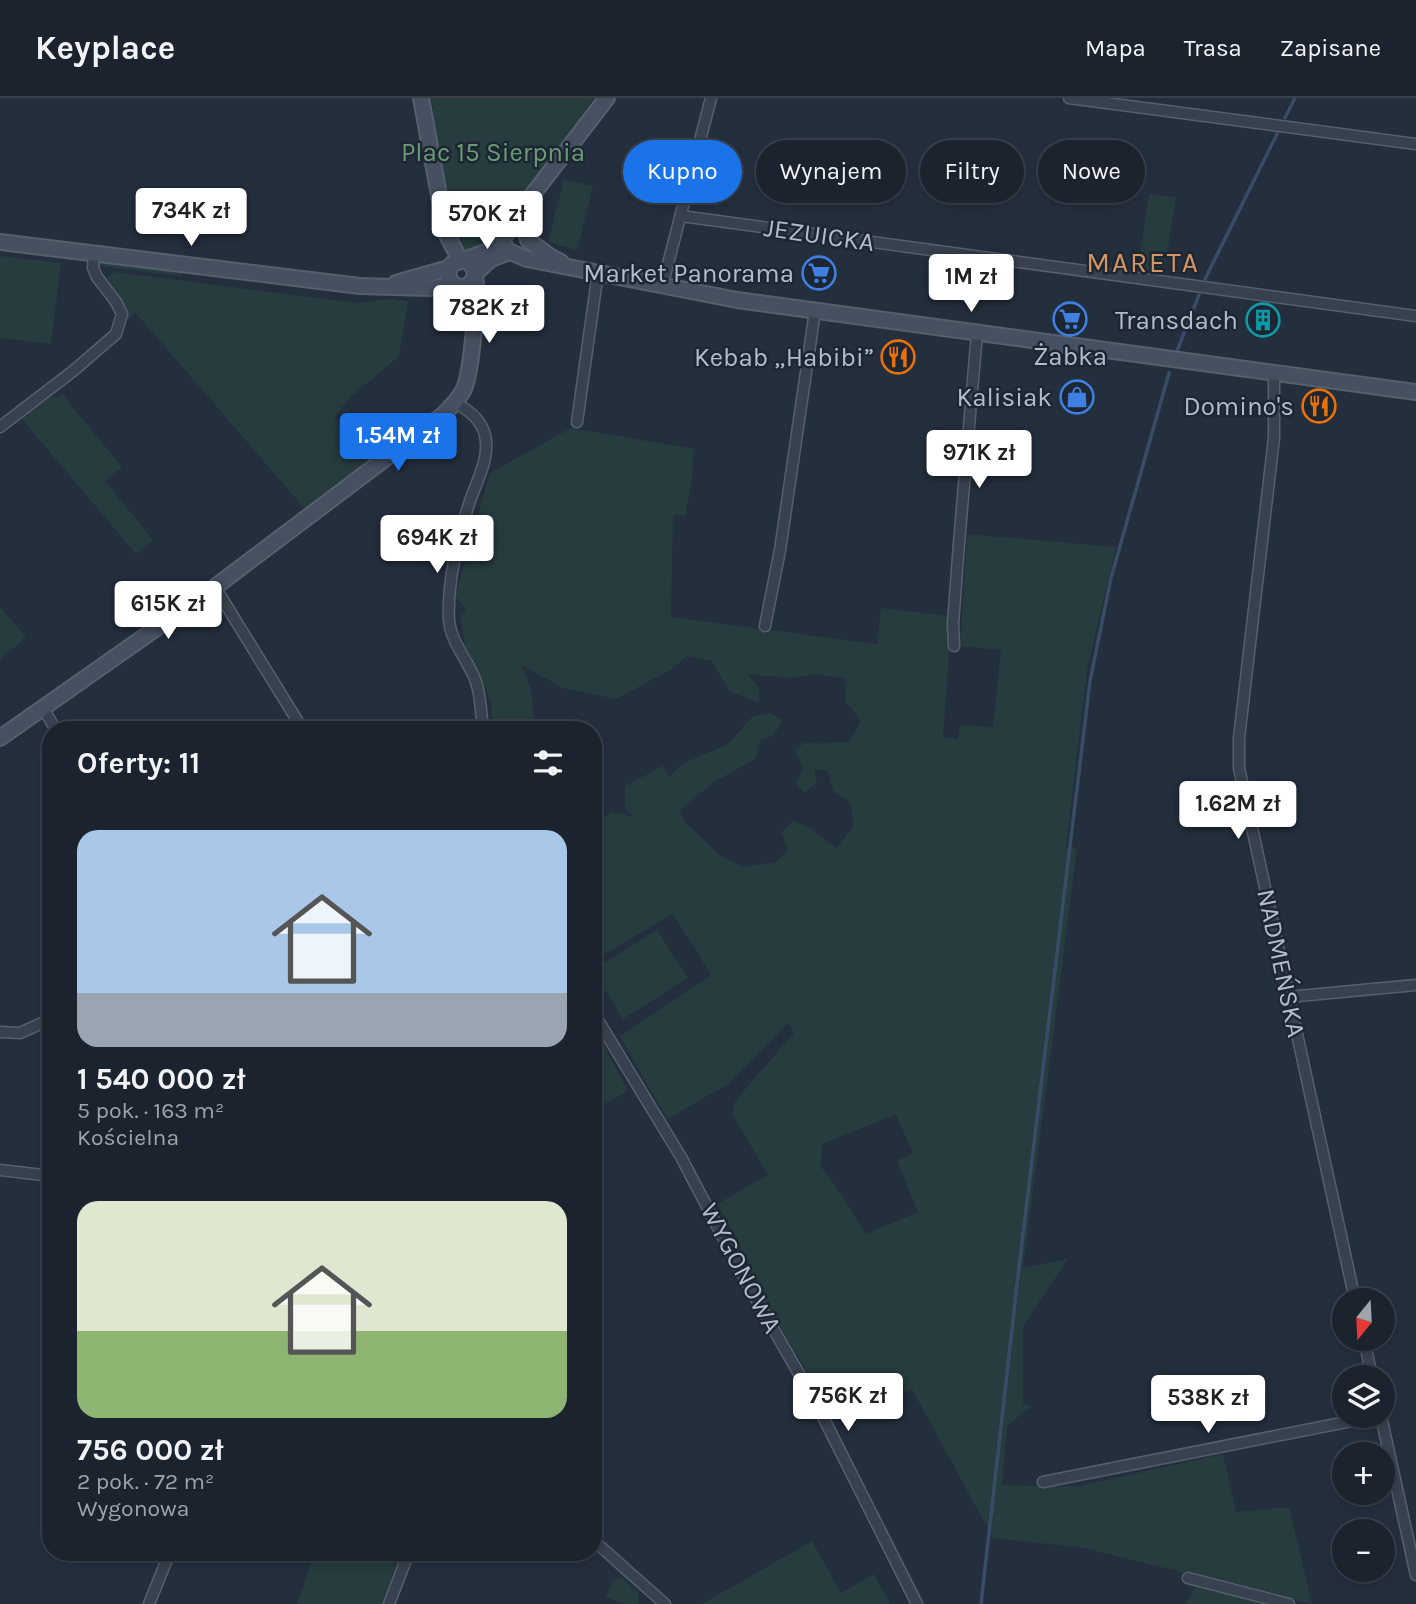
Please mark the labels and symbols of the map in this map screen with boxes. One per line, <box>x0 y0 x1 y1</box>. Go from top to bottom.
park label: Plac 15 Sierpnia <box>401 137 585 168</box>
pin: 734K zł <box>126 188 256 248</box>
pin: 570K zł <box>422 192 552 251</box>
street label: JEZUICKA <box>762 212 876 258</box>
district label: MARETA <box>1086 246 1200 279</box>
supermarket icon: Market Panorama <box>800 254 838 292</box>
pin: 1M zł <box>922 254 1020 314</box>
place label: Market Panorama <box>583 258 794 289</box>
pin: 782K zł <box>424 286 554 345</box>
supermarket icon: Żabka <box>1051 300 1089 338</box>
building icon: Transdach <box>1244 301 1282 339</box>
place label: Transdach <box>1115 305 1238 336</box>
restaurant icon: Kebab „Habibi” <box>879 338 917 376</box>
place label: Żabka <box>1033 341 1107 372</box>
place label: Kebab „Habibi” <box>694 342 874 373</box>
shop icon: Kalisiak <box>1058 378 1096 416</box>
place label: Kalisiak <box>956 382 1052 413</box>
restaurant icon: Domino's <box>1300 387 1338 425</box>
place label: Domino's <box>1183 391 1294 422</box>
pin: 1.54M zł <box>326 414 470 473</box>
pin: 971K zł <box>914 430 1044 490</box>
pin: 694K zł <box>372 516 502 575</box>
pin: 615K zł <box>103 582 233 641</box>
pin: 1.62M zł <box>1166 782 1310 841</box>
street label: NADMEŃSKA <box>1250 886 1313 1040</box>
street label: WYGONOWA <box>694 1198 788 1338</box>
north arrow <box>1332 1288 1395 1351</box>
pin: 756K zł <box>783 1374 913 1433</box>
pin: 538K zł <box>1143 1376 1273 1435</box>

